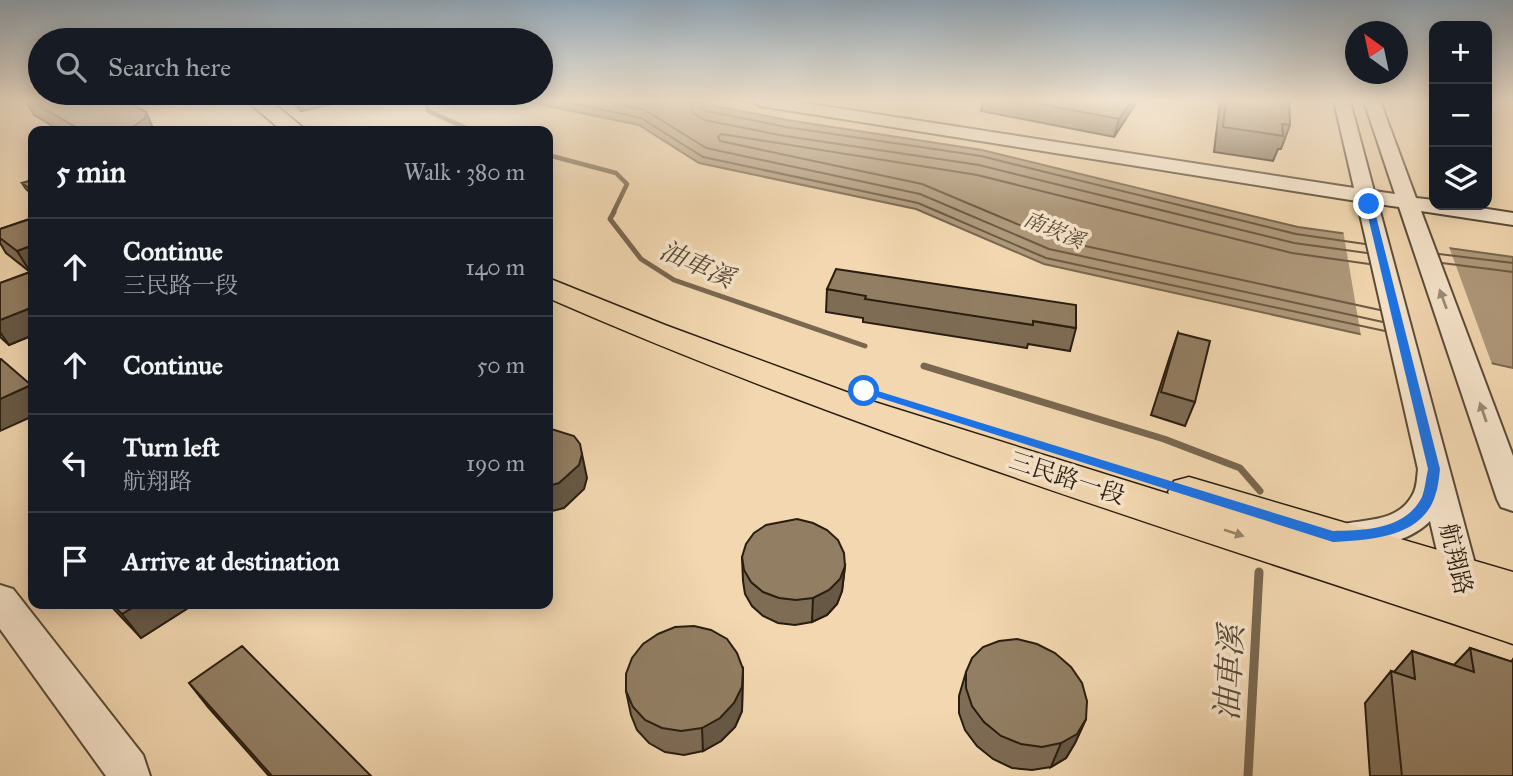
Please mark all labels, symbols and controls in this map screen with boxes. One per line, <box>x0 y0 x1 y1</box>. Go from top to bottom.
north arrow <box>1345 21 1408 84</box>
map controls <box>1429 21 1492 210</box>
button: + <box>1429 21 1492 84</box>
search box <box>28 28 553 105</box>
icon: search <box>52 48 90 86</box>
text: Search here <box>108 51 231 83</box>
button: − <box>1429 84 1492 147</box>
button: layers <box>1429 147 1492 210</box>
text: 5 min <box>56 154 126 190</box>
text: Walk · 380 m <box>404 158 525 186</box>
route end <box>1353 188 1384 219</box>
water label: 南崁溪 <box>1020 206 1090 255</box>
water label: 油車溪 <box>655 234 742 296</box>
text: Continue <box>123 235 223 267</box>
icon: ahead <box>56 248 94 286</box>
text: 140 m <box>465 253 525 281</box>
text: 三民路一段 <box>123 271 238 299</box>
one-way arrow <box>1437 289 1448 310</box>
icon: ahead <box>56 346 94 384</box>
text: Continue <box>123 349 223 381</box>
text: 50 m <box>477 351 525 379</box>
route start <box>848 375 879 406</box>
one-way arrow <box>1477 401 1488 422</box>
text: Turn left <box>123 431 219 463</box>
icon: left <box>56 444 94 482</box>
street label: 三民路一段 <box>1005 445 1129 511</box>
text: 190 m <box>466 449 525 477</box>
text: 航翔路 <box>123 467 192 495</box>
street label: 航翔路 <box>1433 521 1479 597</box>
one-way arrow <box>1224 528 1245 539</box>
icon: arrive <box>56 542 94 580</box>
text: Arrive at destination <box>123 545 340 577</box>
water label: 油車溪 <box>1208 621 1252 722</box>

